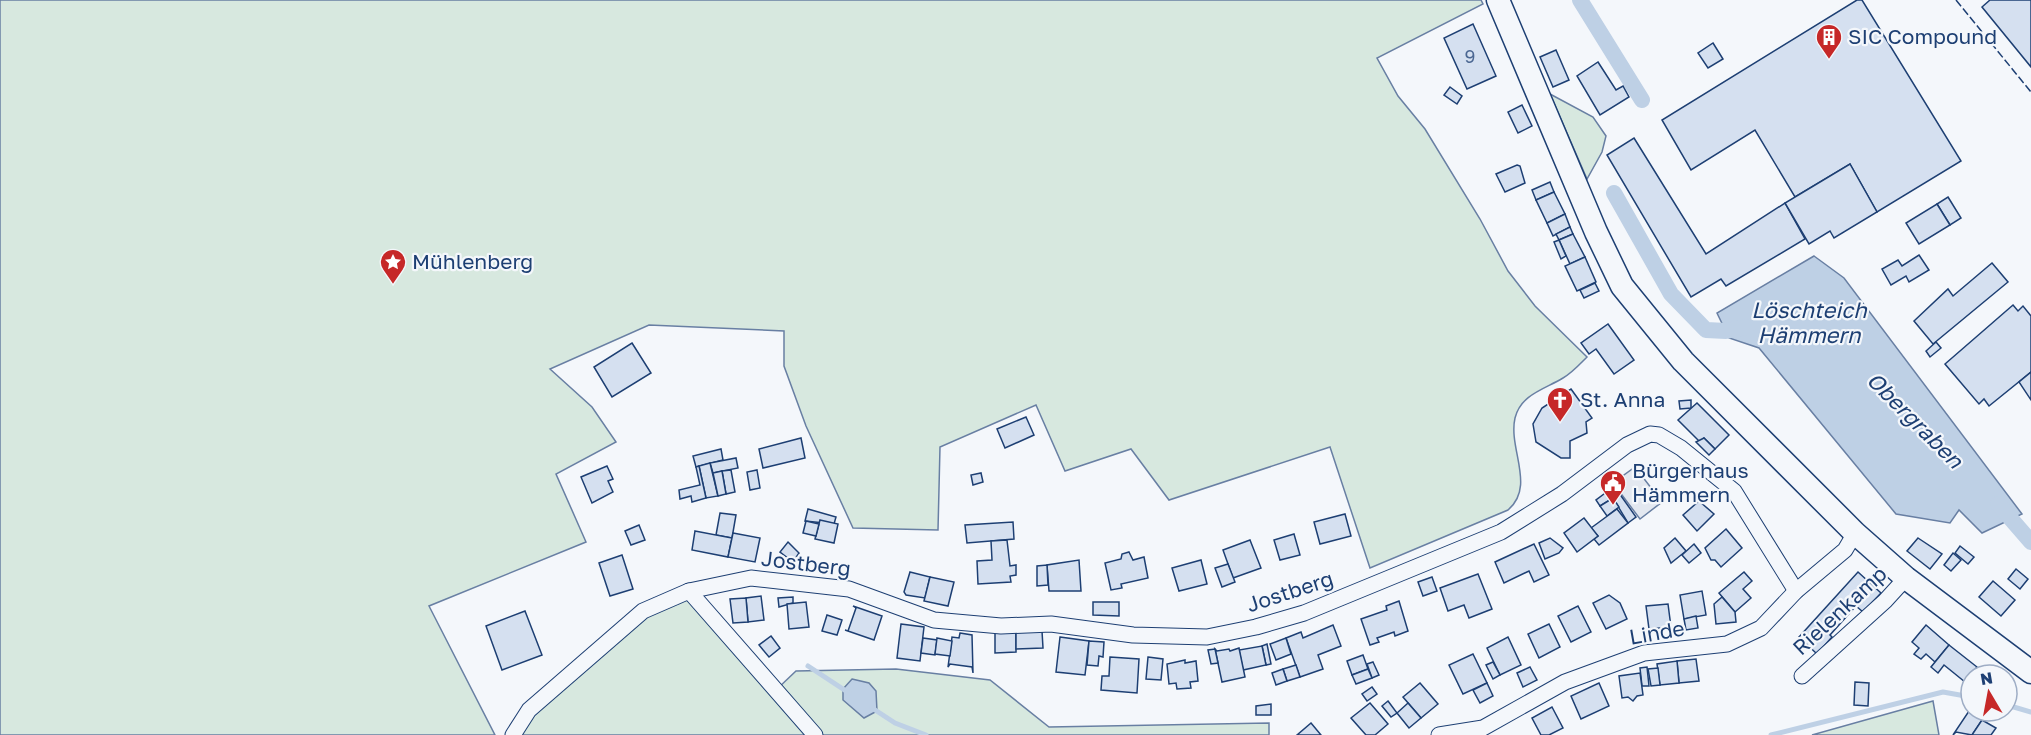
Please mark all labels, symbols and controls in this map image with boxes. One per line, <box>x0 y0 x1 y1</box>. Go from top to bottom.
building icon: SIC Compound <box>1814 22 1844 60</box>
place label: SIC Compound <box>1848 23 1997 49</box>
house number: 9 <box>1465 45 1475 67</box>
place icon: Mühlenberg <box>378 247 408 285</box>
place label: Mühlenberg <box>412 248 533 274</box>
water label: Löschteich Hämmern <box>1751 296 1868 348</box>
water label: Obergraben <box>1862 366 1970 474</box>
church icon: St. Anna <box>1545 385 1575 423</box>
place label: St. Anna <box>1580 386 1665 412</box>
place label: Bürgerhaus Hämmern <box>1632 457 1749 507</box>
public building icon: Bürgerhaus Hämmern <box>1598 468 1628 506</box>
street label: Jostberg <box>760 545 852 581</box>
street label: Rielenkamp <box>1787 560 1892 660</box>
street label: Jostberg <box>1243 565 1336 617</box>
street label: Linde <box>1627 614 1686 650</box>
north arrow <box>1959 663 2019 723</box>
text: N <box>1979 667 1994 689</box>

